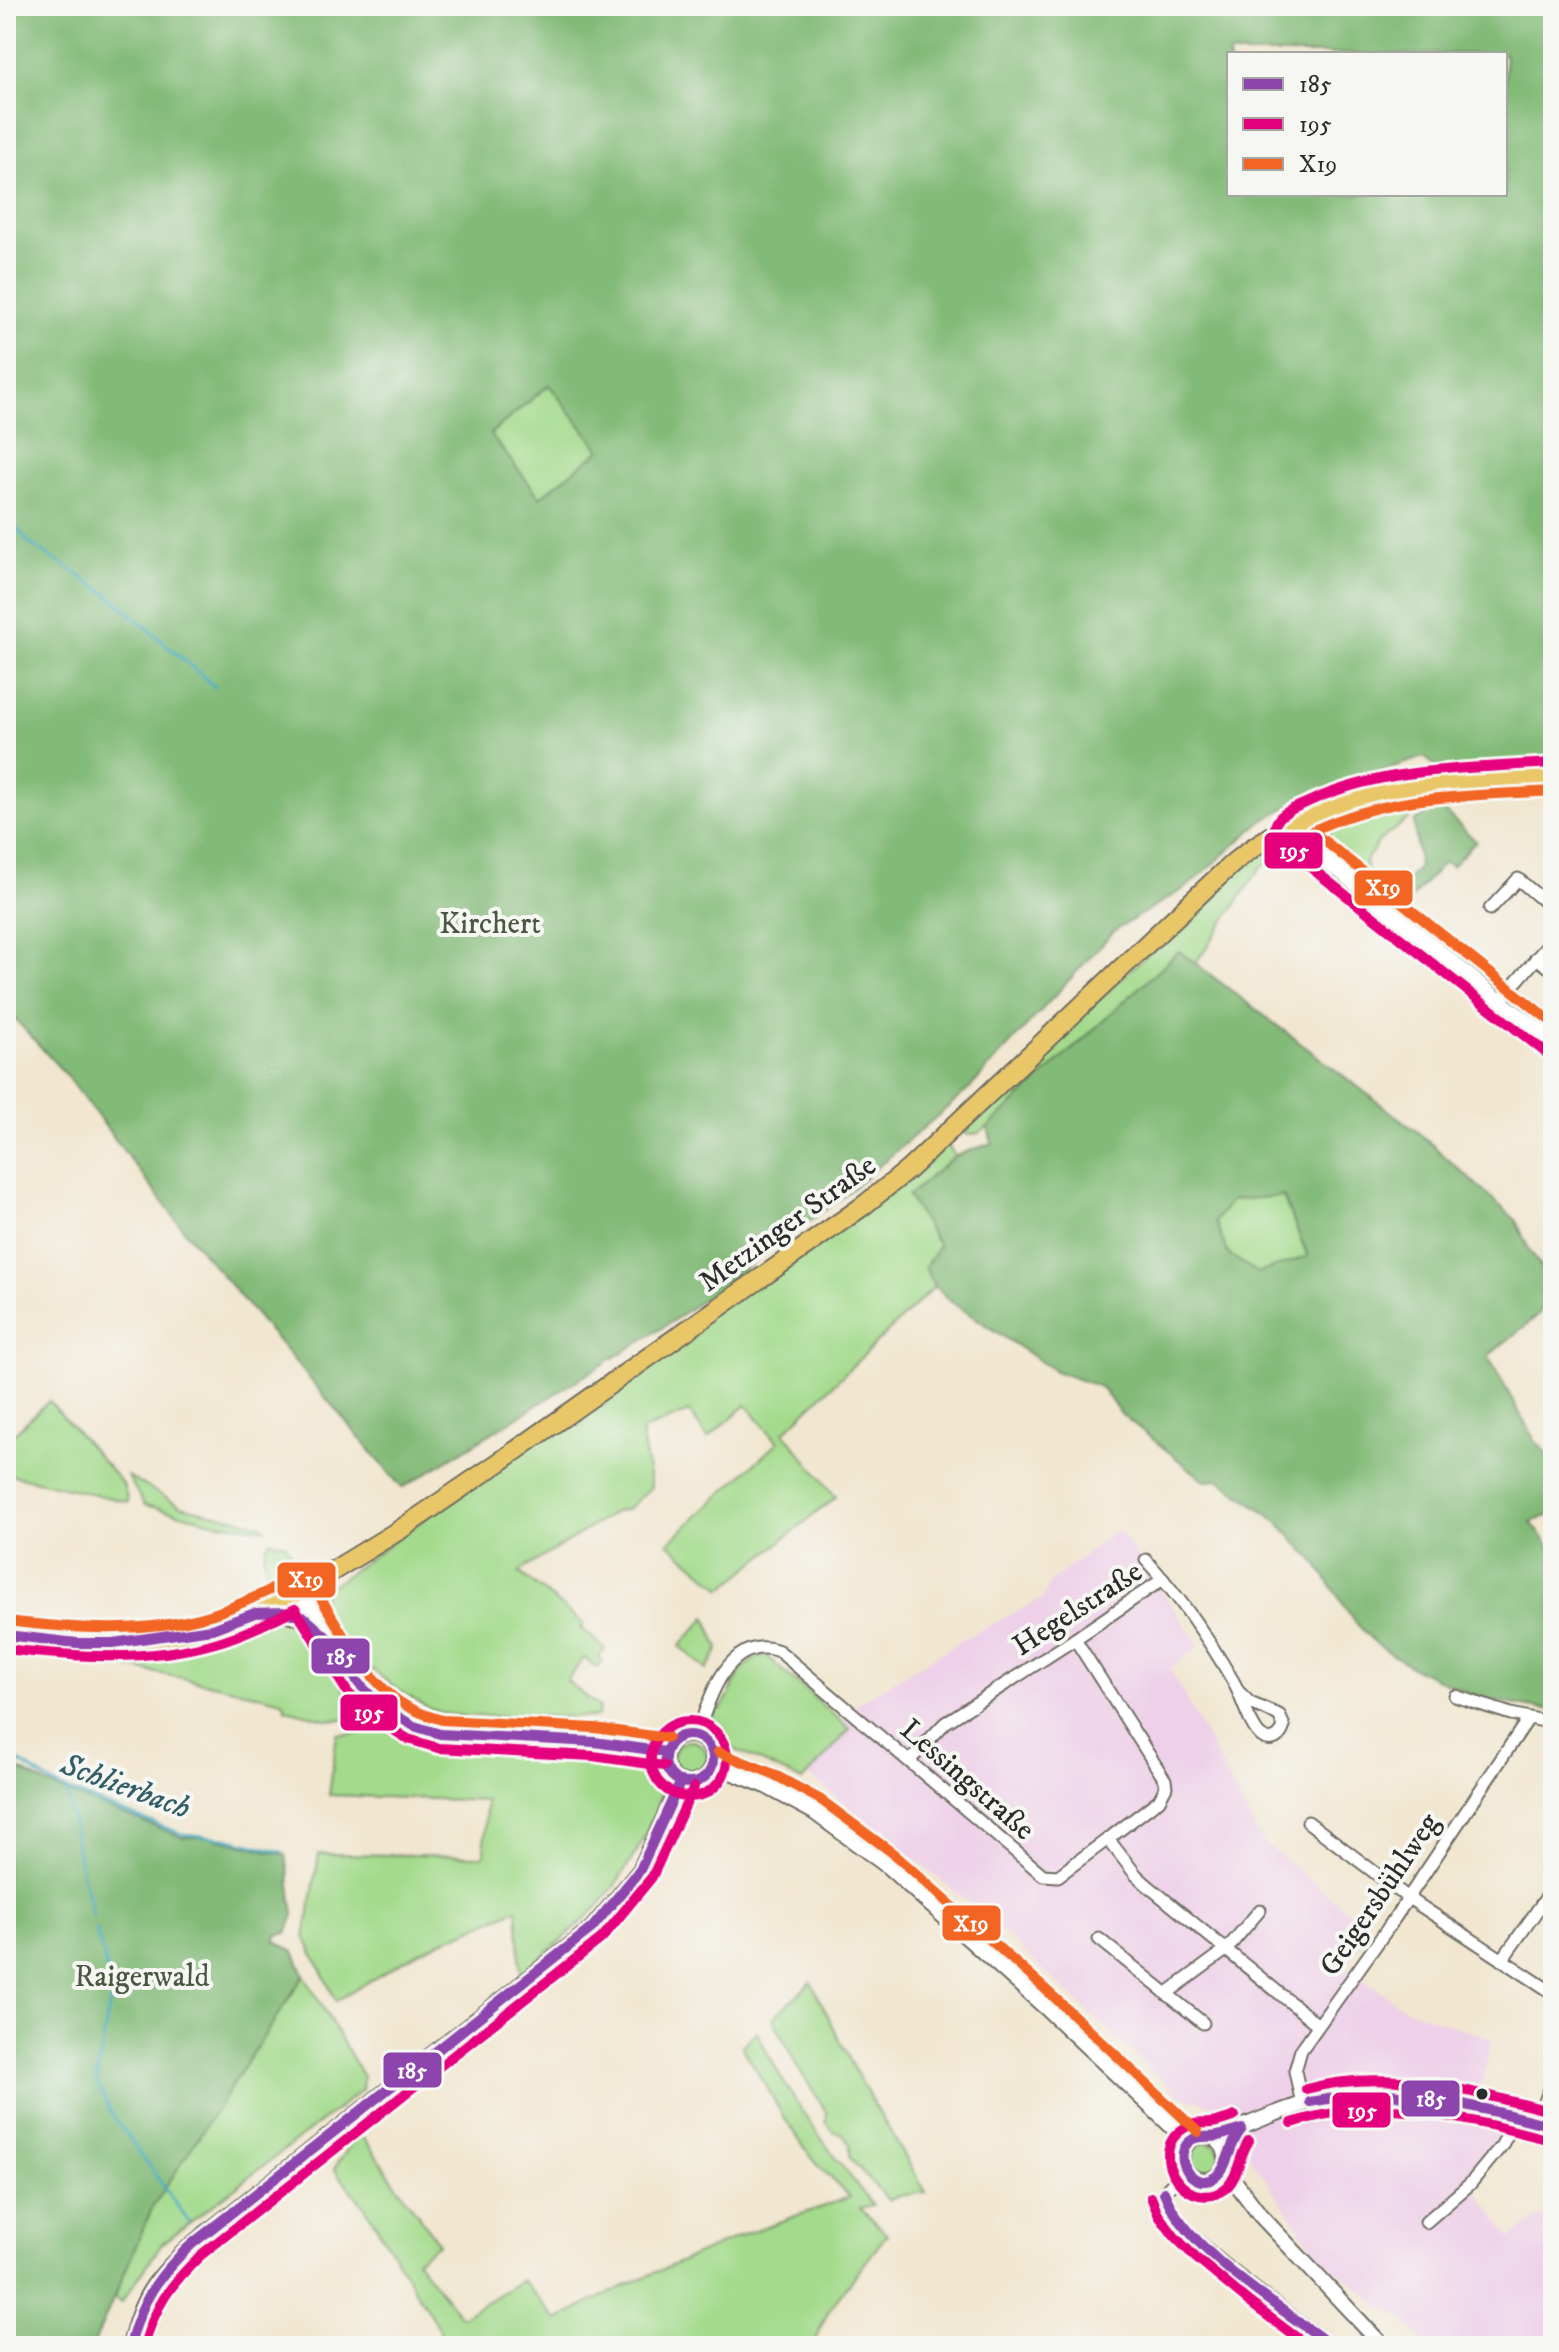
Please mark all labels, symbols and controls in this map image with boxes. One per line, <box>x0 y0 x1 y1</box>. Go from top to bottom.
legend <box>1227 52 1507 196</box>
text: 185 <box>1299 70 1332 100</box>
text: 195 <box>1299 110 1332 140</box>
text: X19 <box>1299 150 1337 180</box>
line badge: 195 <box>1263 831 1324 870</box>
text: 195 <box>1279 838 1309 865</box>
line badge: X19 <box>1353 869 1414 907</box>
text: X19 <box>1366 875 1400 902</box>
park label: Kirchert <box>439 906 541 943</box>
street label: Metzinger Straße <box>692 1148 884 1301</box>
street label: Hegelstraße <box>1006 1554 1150 1665</box>
line badge: X19 <box>276 1561 337 1599</box>
text: X19 <box>289 1567 323 1594</box>
line badge: 185 <box>310 1637 371 1675</box>
text: 185 <box>326 1644 356 1671</box>
line badge: 195 <box>339 1693 399 1732</box>
text: 195 <box>354 1700 384 1727</box>
street label: Lessingstraße <box>892 1712 1042 1849</box>
water label: Schlierbach <box>54 1745 196 1829</box>
street label: Geigersbühlweg <box>1312 1806 1449 1983</box>
line badge: X19 <box>941 1904 1002 1942</box>
text: X19 <box>954 1911 988 1938</box>
park label: Raigerwald <box>75 1959 209 1996</box>
line badge: 185 <box>382 2051 443 2089</box>
text: 185 <box>397 2058 427 2085</box>
line badge: 185 <box>1400 2079 1461 2118</box>
text: 185 <box>1416 2086 1446 2113</box>
unlabelled marker <box>1474 2086 1490 2102</box>
line badge: 195 <box>1331 2091 1392 2129</box>
text: 195 <box>1347 2098 1377 2125</box>

